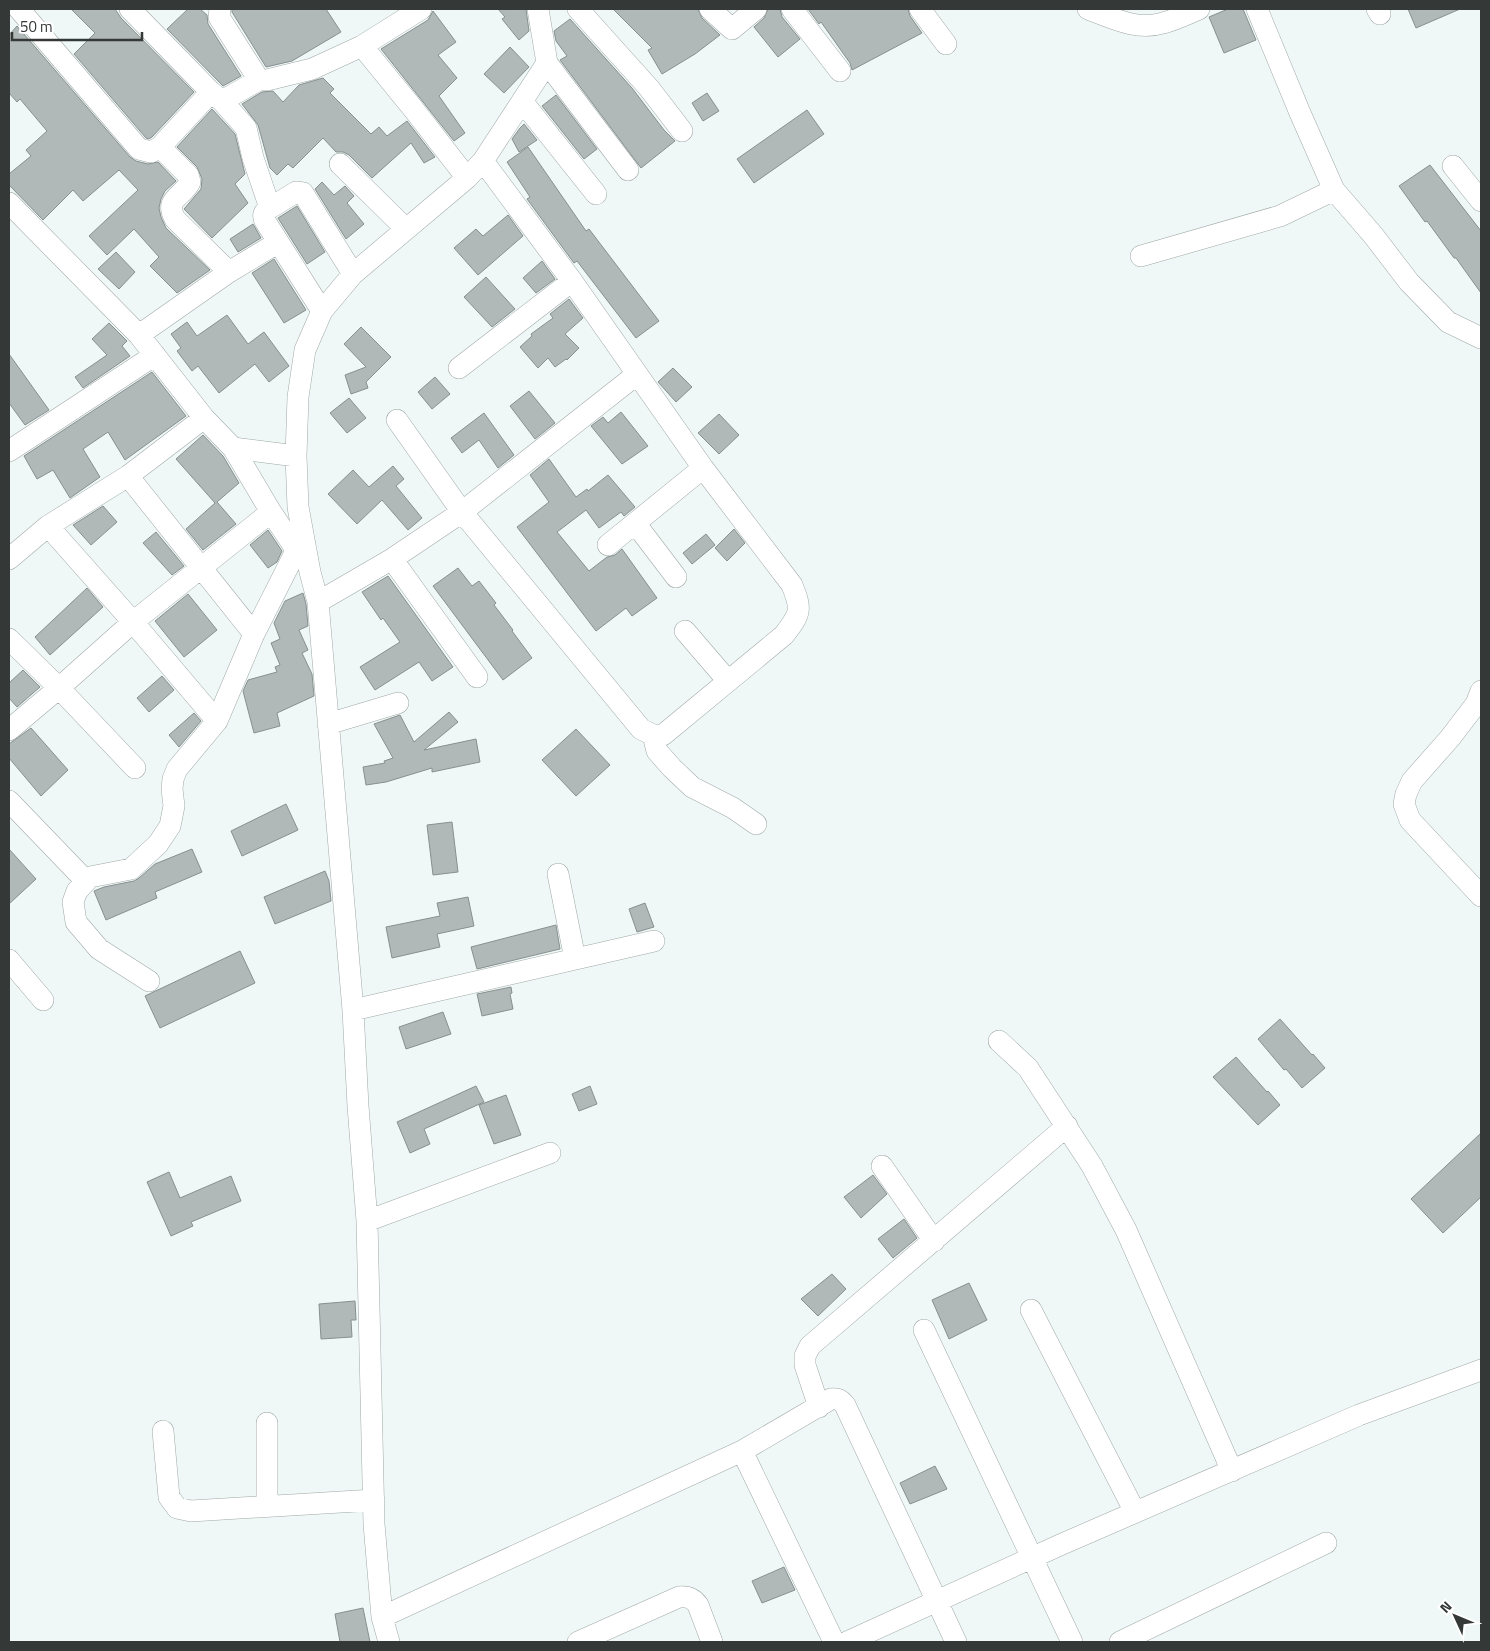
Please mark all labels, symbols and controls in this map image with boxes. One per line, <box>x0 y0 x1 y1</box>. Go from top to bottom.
scale bar <box>12 10 142 42</box>
text: 50 m <box>20 15 53 38</box>
north arrow <box>1430 1591 1480 1641</box>
text: N <box>1434 1596 1456 1617</box>

